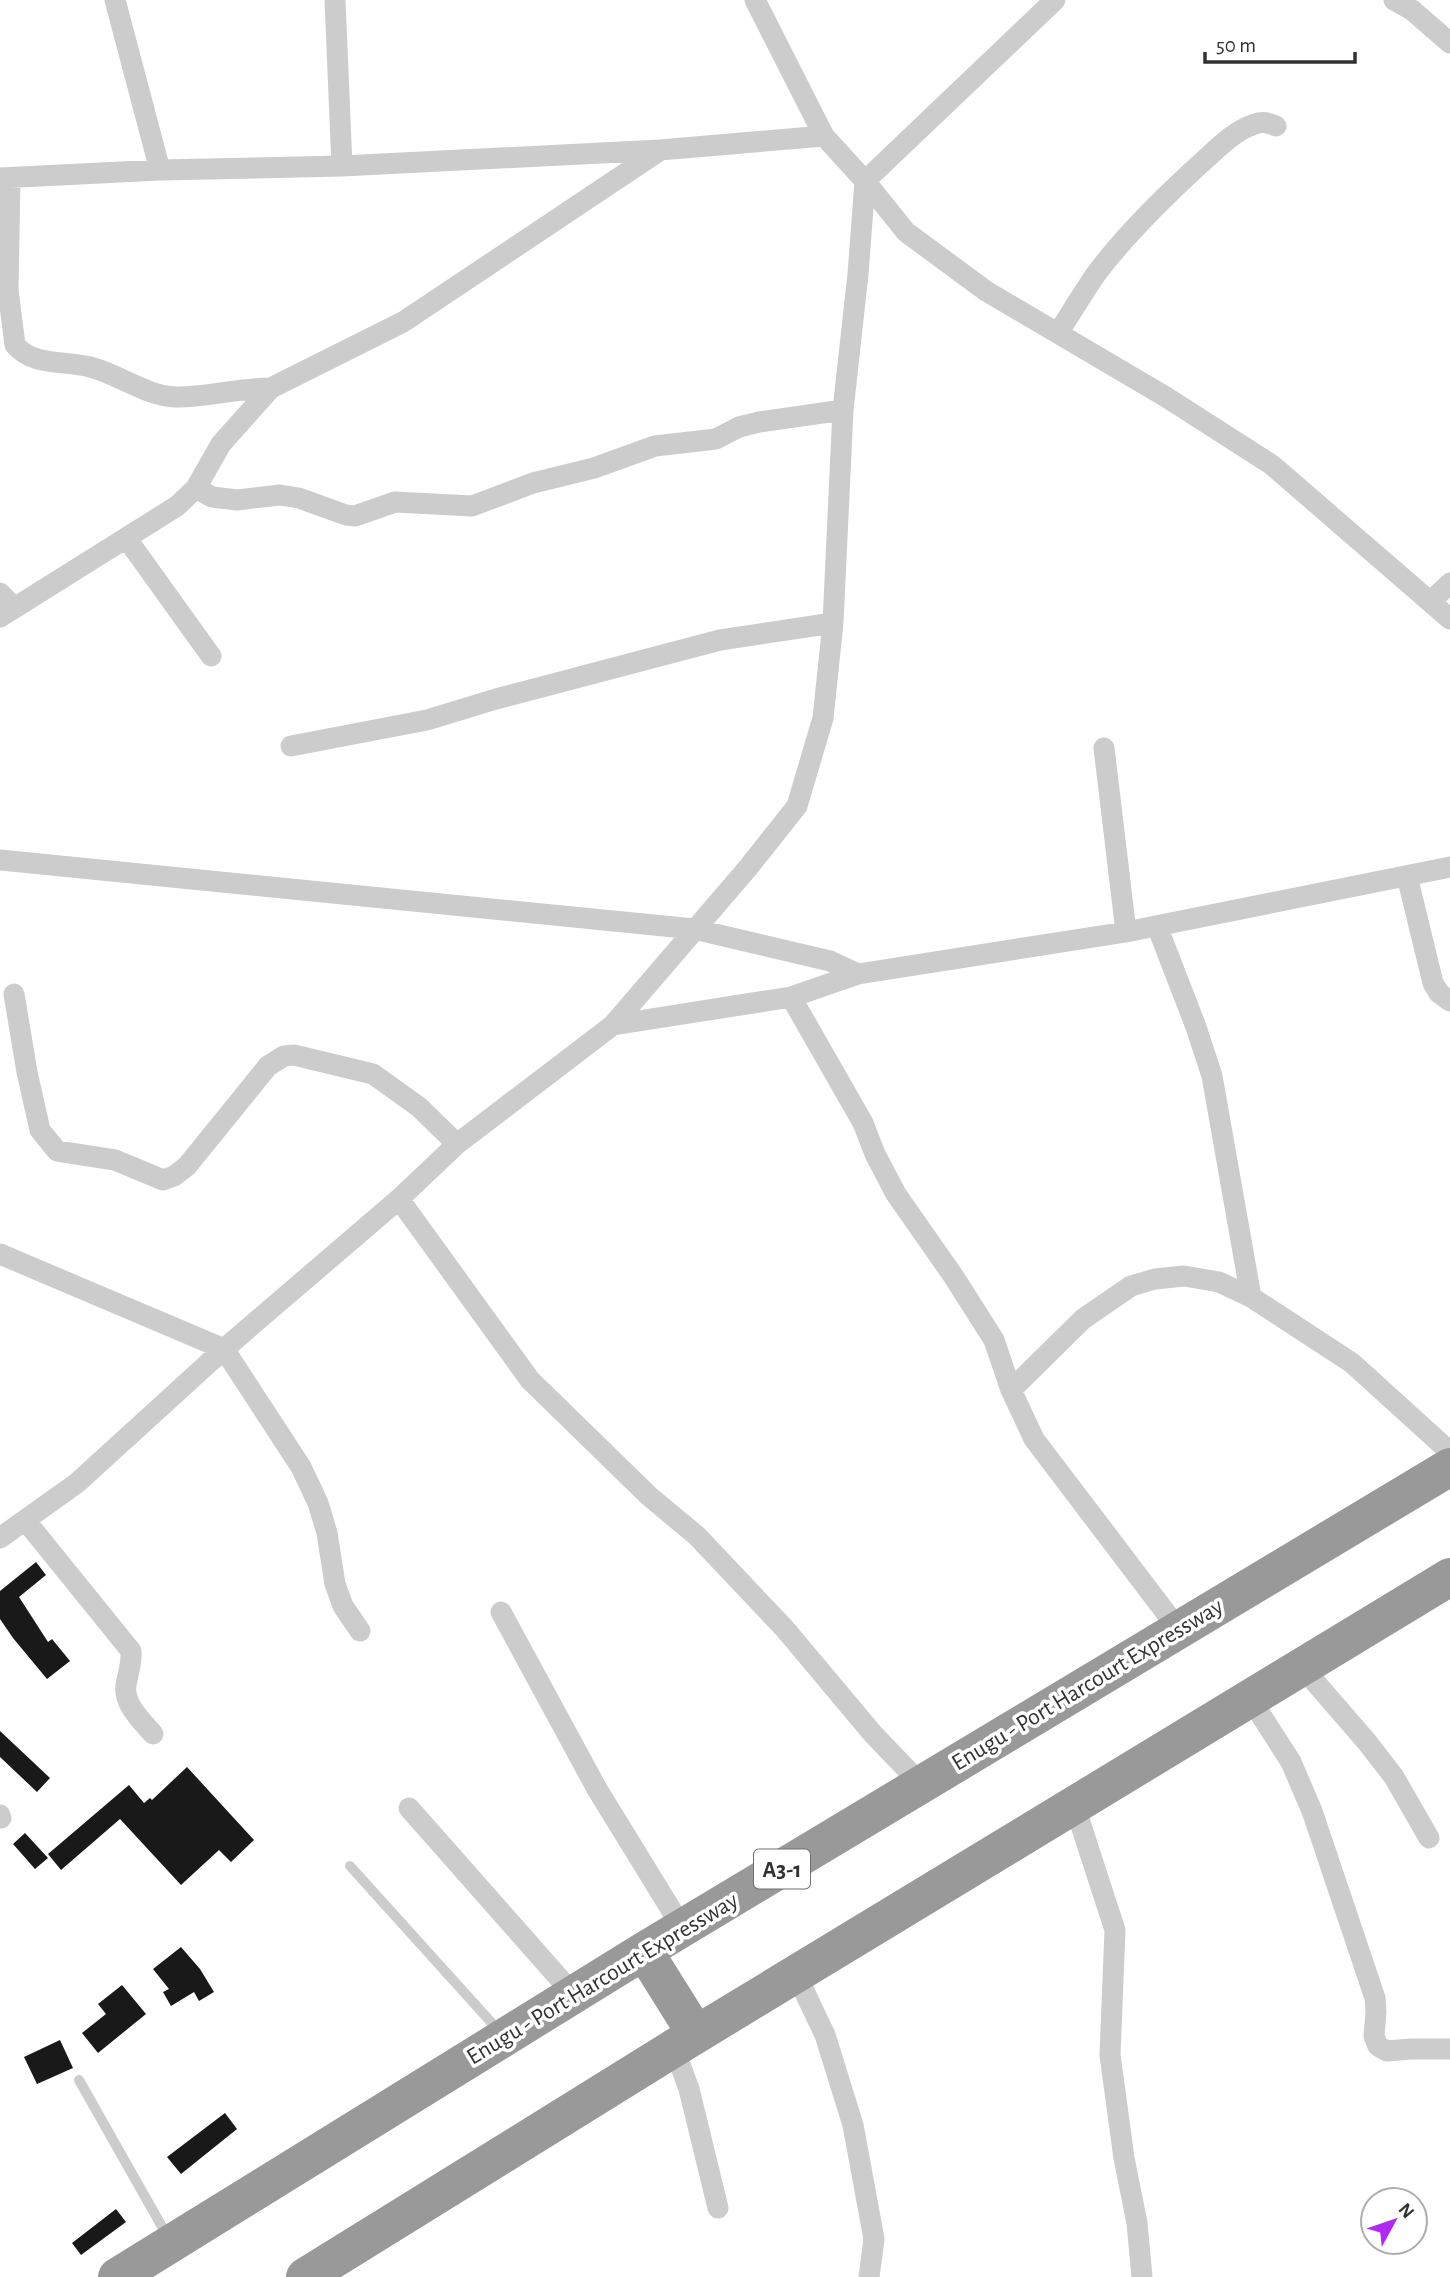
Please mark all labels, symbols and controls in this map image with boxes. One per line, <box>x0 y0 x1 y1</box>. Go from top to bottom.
scale bar <box>1205 21 1356 65</box>
text: 50 m <box>1216 35 1256 56</box>
street label: Enugu - Port Harcourt Expressway <box>948 1594 1227 1775</box>
road number: A3-1 <box>754 1850 810 1888</box>
street label: Enugu - Port Harcourt Expressway <box>463 1888 742 2069</box>
north arrow <box>1359 2186 1429 2256</box>
text: N <box>1394 2200 1417 2222</box>

